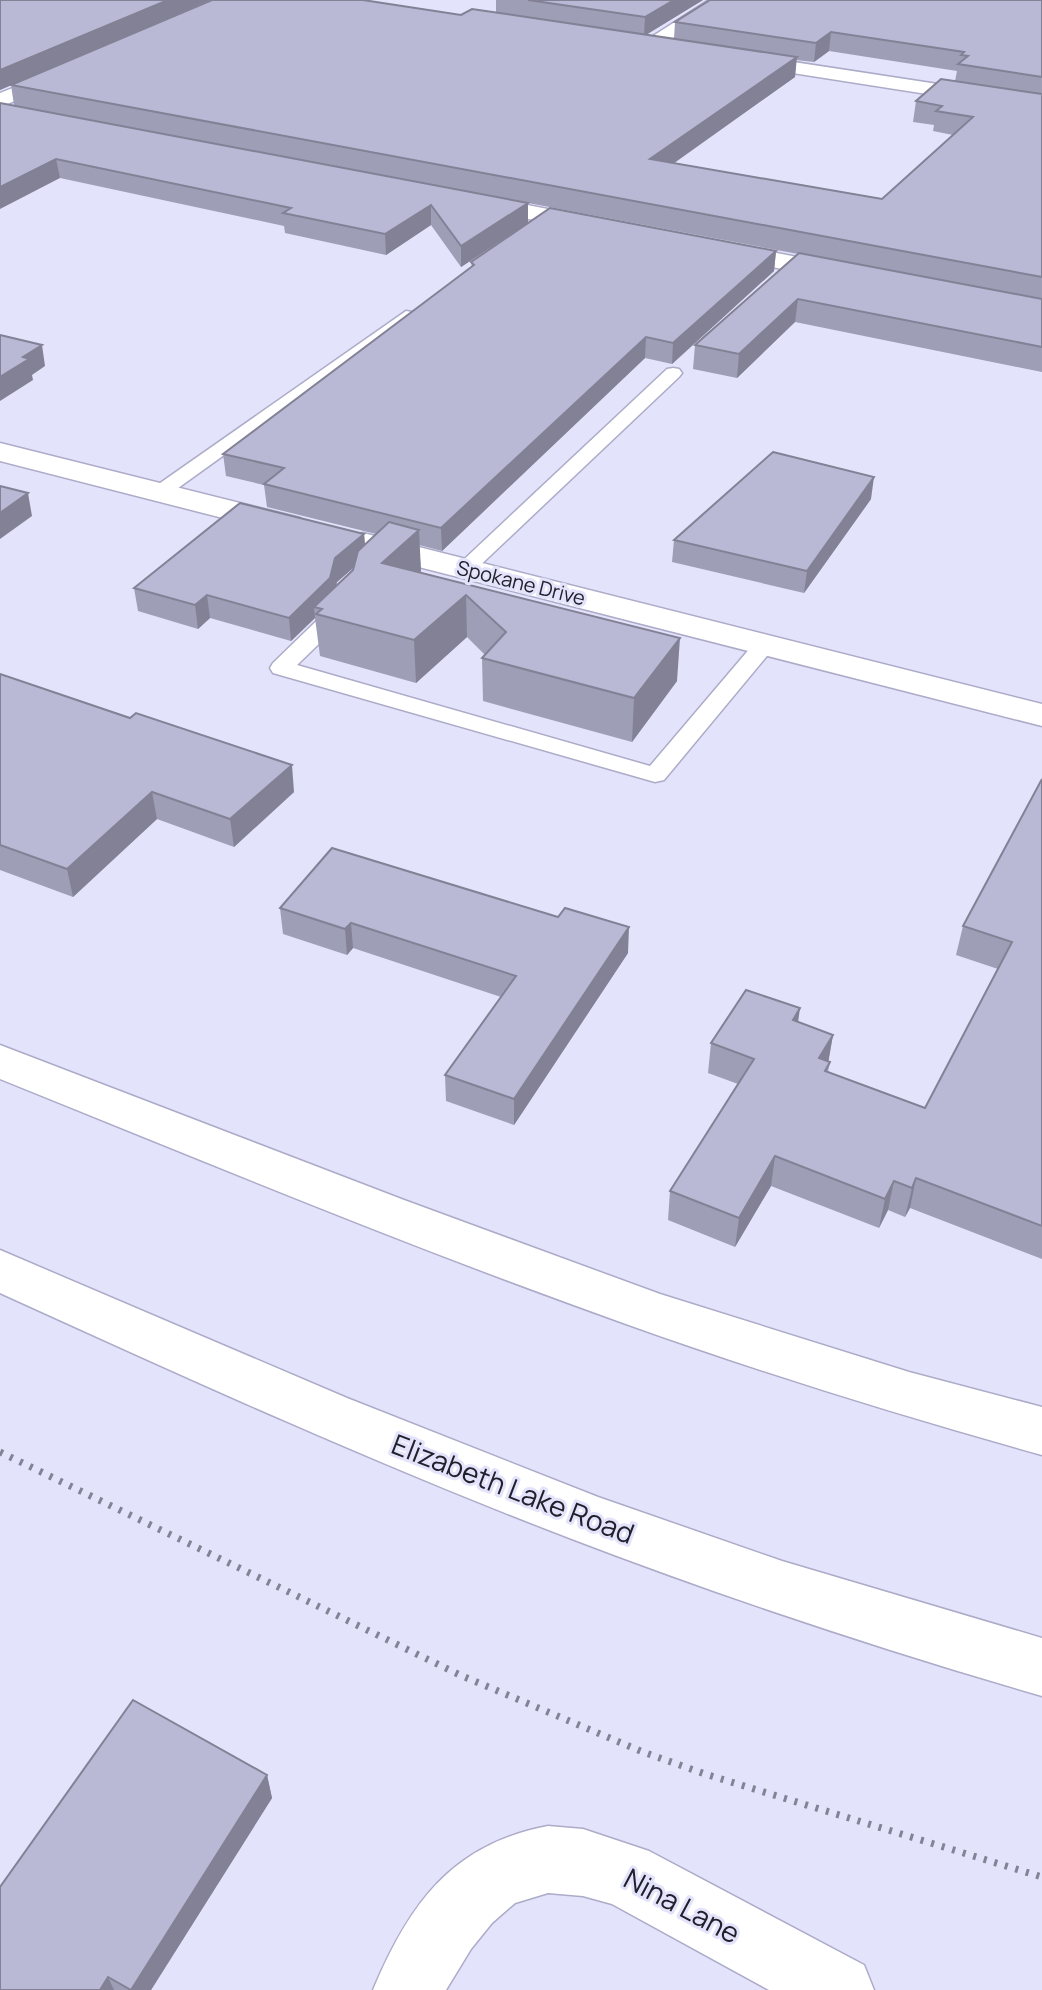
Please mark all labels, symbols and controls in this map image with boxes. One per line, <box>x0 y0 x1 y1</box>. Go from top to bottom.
street label: Spokane Drive <box>454 554 588 611</box>
street label: Elizabeth Lake Road <box>387 1424 640 1552</box>
street label: Nina Lane <box>618 1859 747 1952</box>

